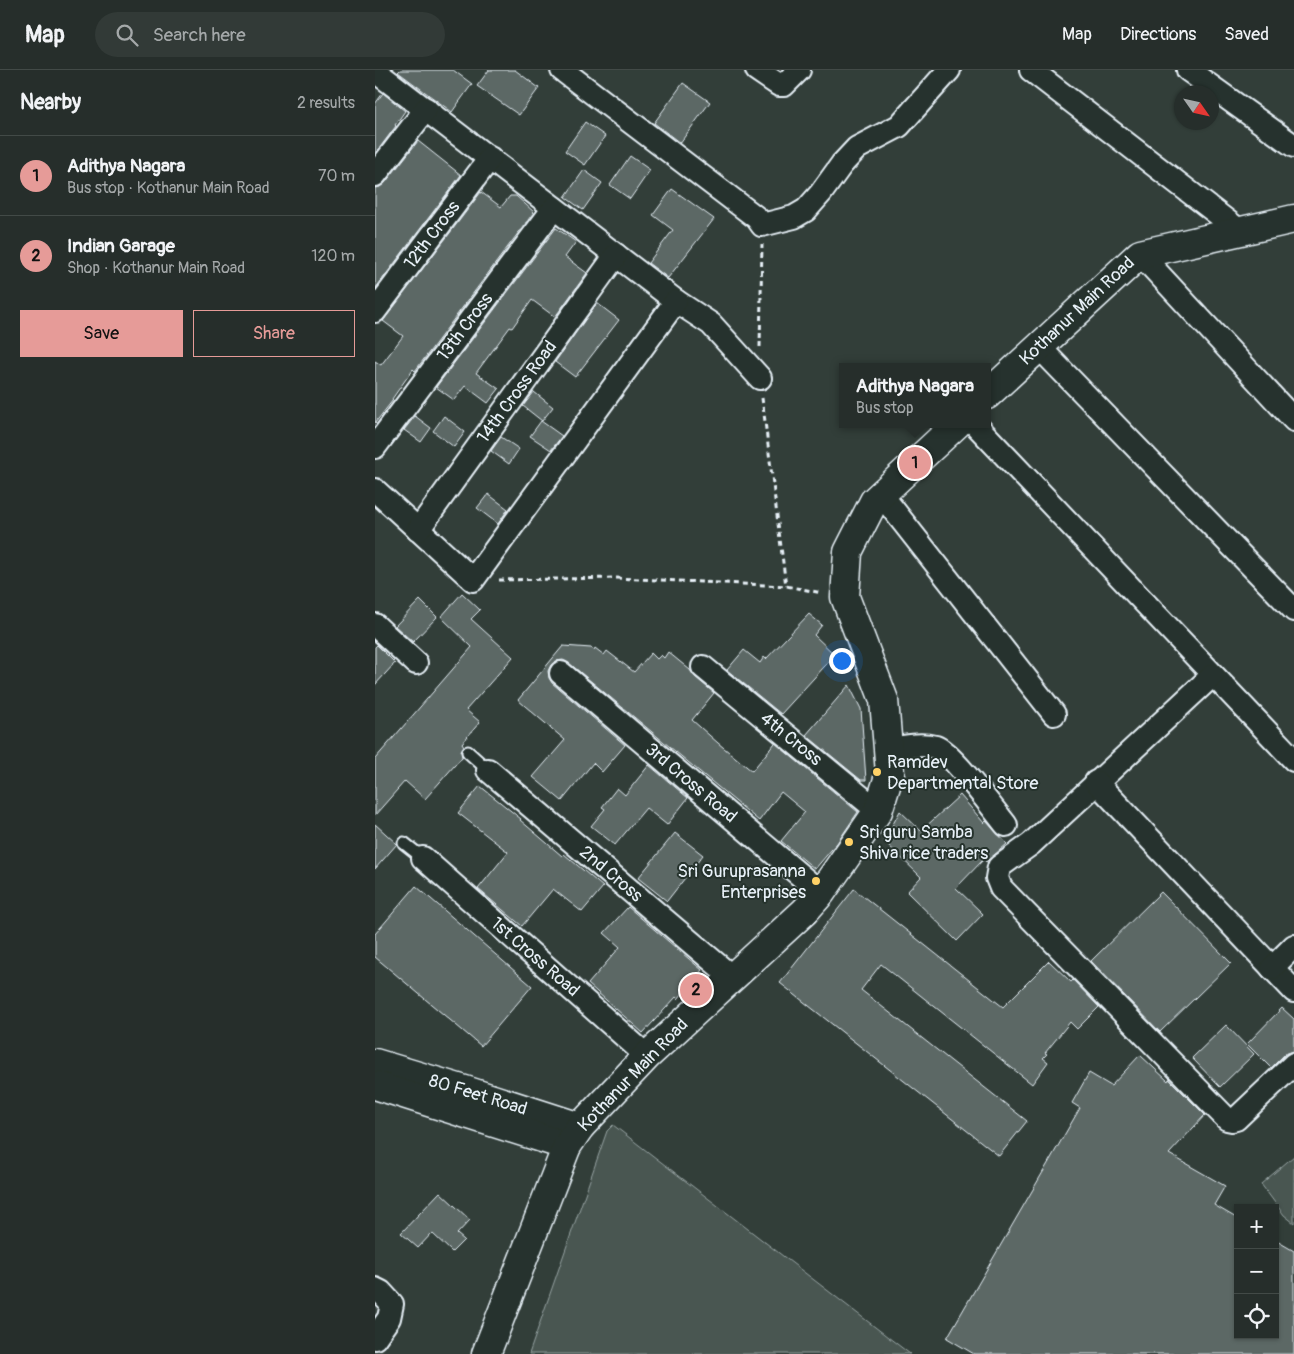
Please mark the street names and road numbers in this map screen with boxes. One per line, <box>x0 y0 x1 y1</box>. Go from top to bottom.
street label: 12th Cross <box>399 196 465 274</box>
street label: Kothanur Main Road <box>1015 252 1139 370</box>
street label: 13th Cross <box>432 288 498 366</box>
street label: 14th Cross Road <box>472 336 562 448</box>
street label: 4th Cross <box>755 707 827 771</box>
street label: 3rd Cross Road <box>640 738 742 828</box>
street label: 2nd Cross <box>575 841 647 907</box>
street label: 1st Cross Road <box>486 912 584 1002</box>
street label: Kothanur Main Road <box>573 1013 693 1137</box>
street label: 80 Feet Road <box>426 1069 530 1121</box>

